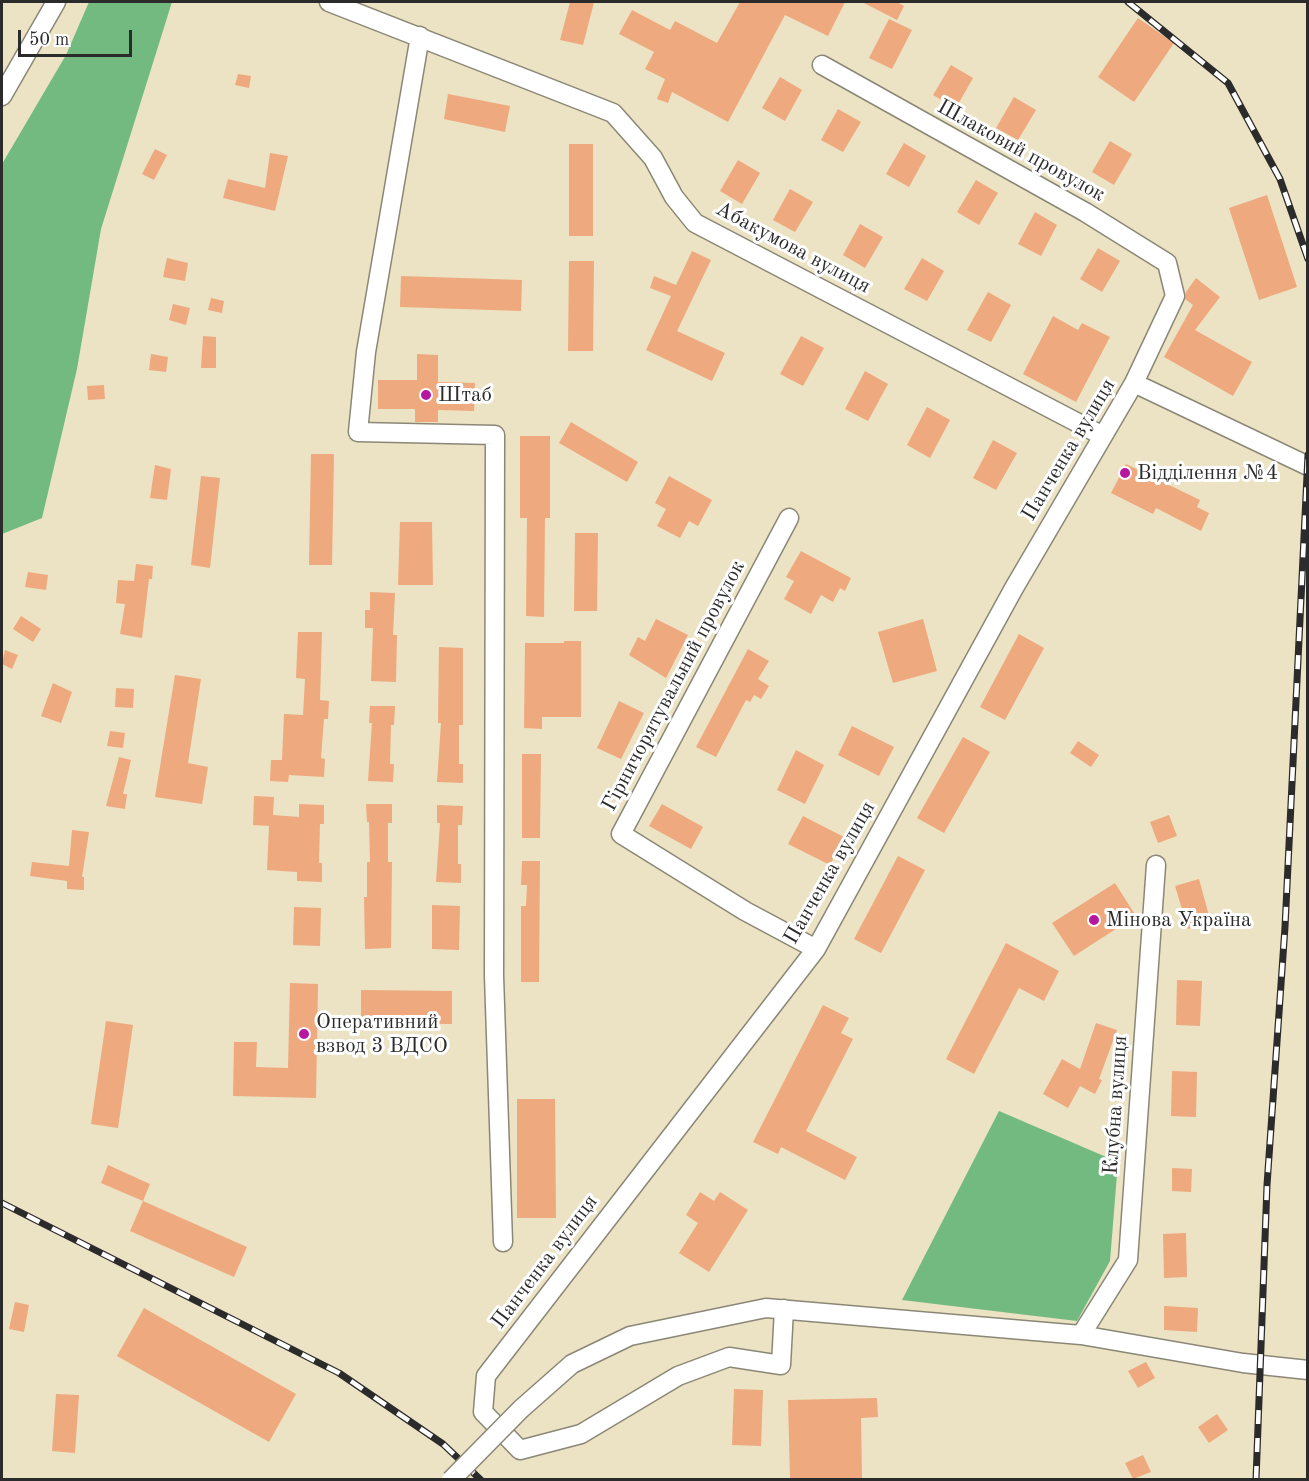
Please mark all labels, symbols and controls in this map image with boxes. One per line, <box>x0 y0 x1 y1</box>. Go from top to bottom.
scale bar <box>21 18 135 56</box>
text: 50 m <box>29 31 69 49</box>
street label: Шлаковий провулок <box>933 94 1109 208</box>
street label: Абакумова вулиця <box>711 197 875 299</box>
street label: Панченка вулиця <box>1017 374 1121 526</box>
place label: Штаб <box>438 382 492 408</box>
marker: Штаб <box>419 388 433 402</box>
place label: Відділення №4 <box>1137 460 1278 486</box>
marker: Відділення №4 <box>1118 466 1132 480</box>
street label: Гірничорятувальний провулок <box>597 556 751 816</box>
street label: Панченка вулиця <box>779 797 881 949</box>
place label: Мінова Україна <box>1106 907 1251 933</box>
marker: Мінова Україна <box>1087 913 1101 927</box>
place label: Оперативний взвод 3 ВДСО <box>316 1009 448 1059</box>
marker: Оперативний взвод 3 ВДСО <box>297 1027 311 1041</box>
street label: Клубна вулиця <box>1099 1035 1133 1175</box>
street label: Панченка вулиця <box>486 1190 604 1334</box>

